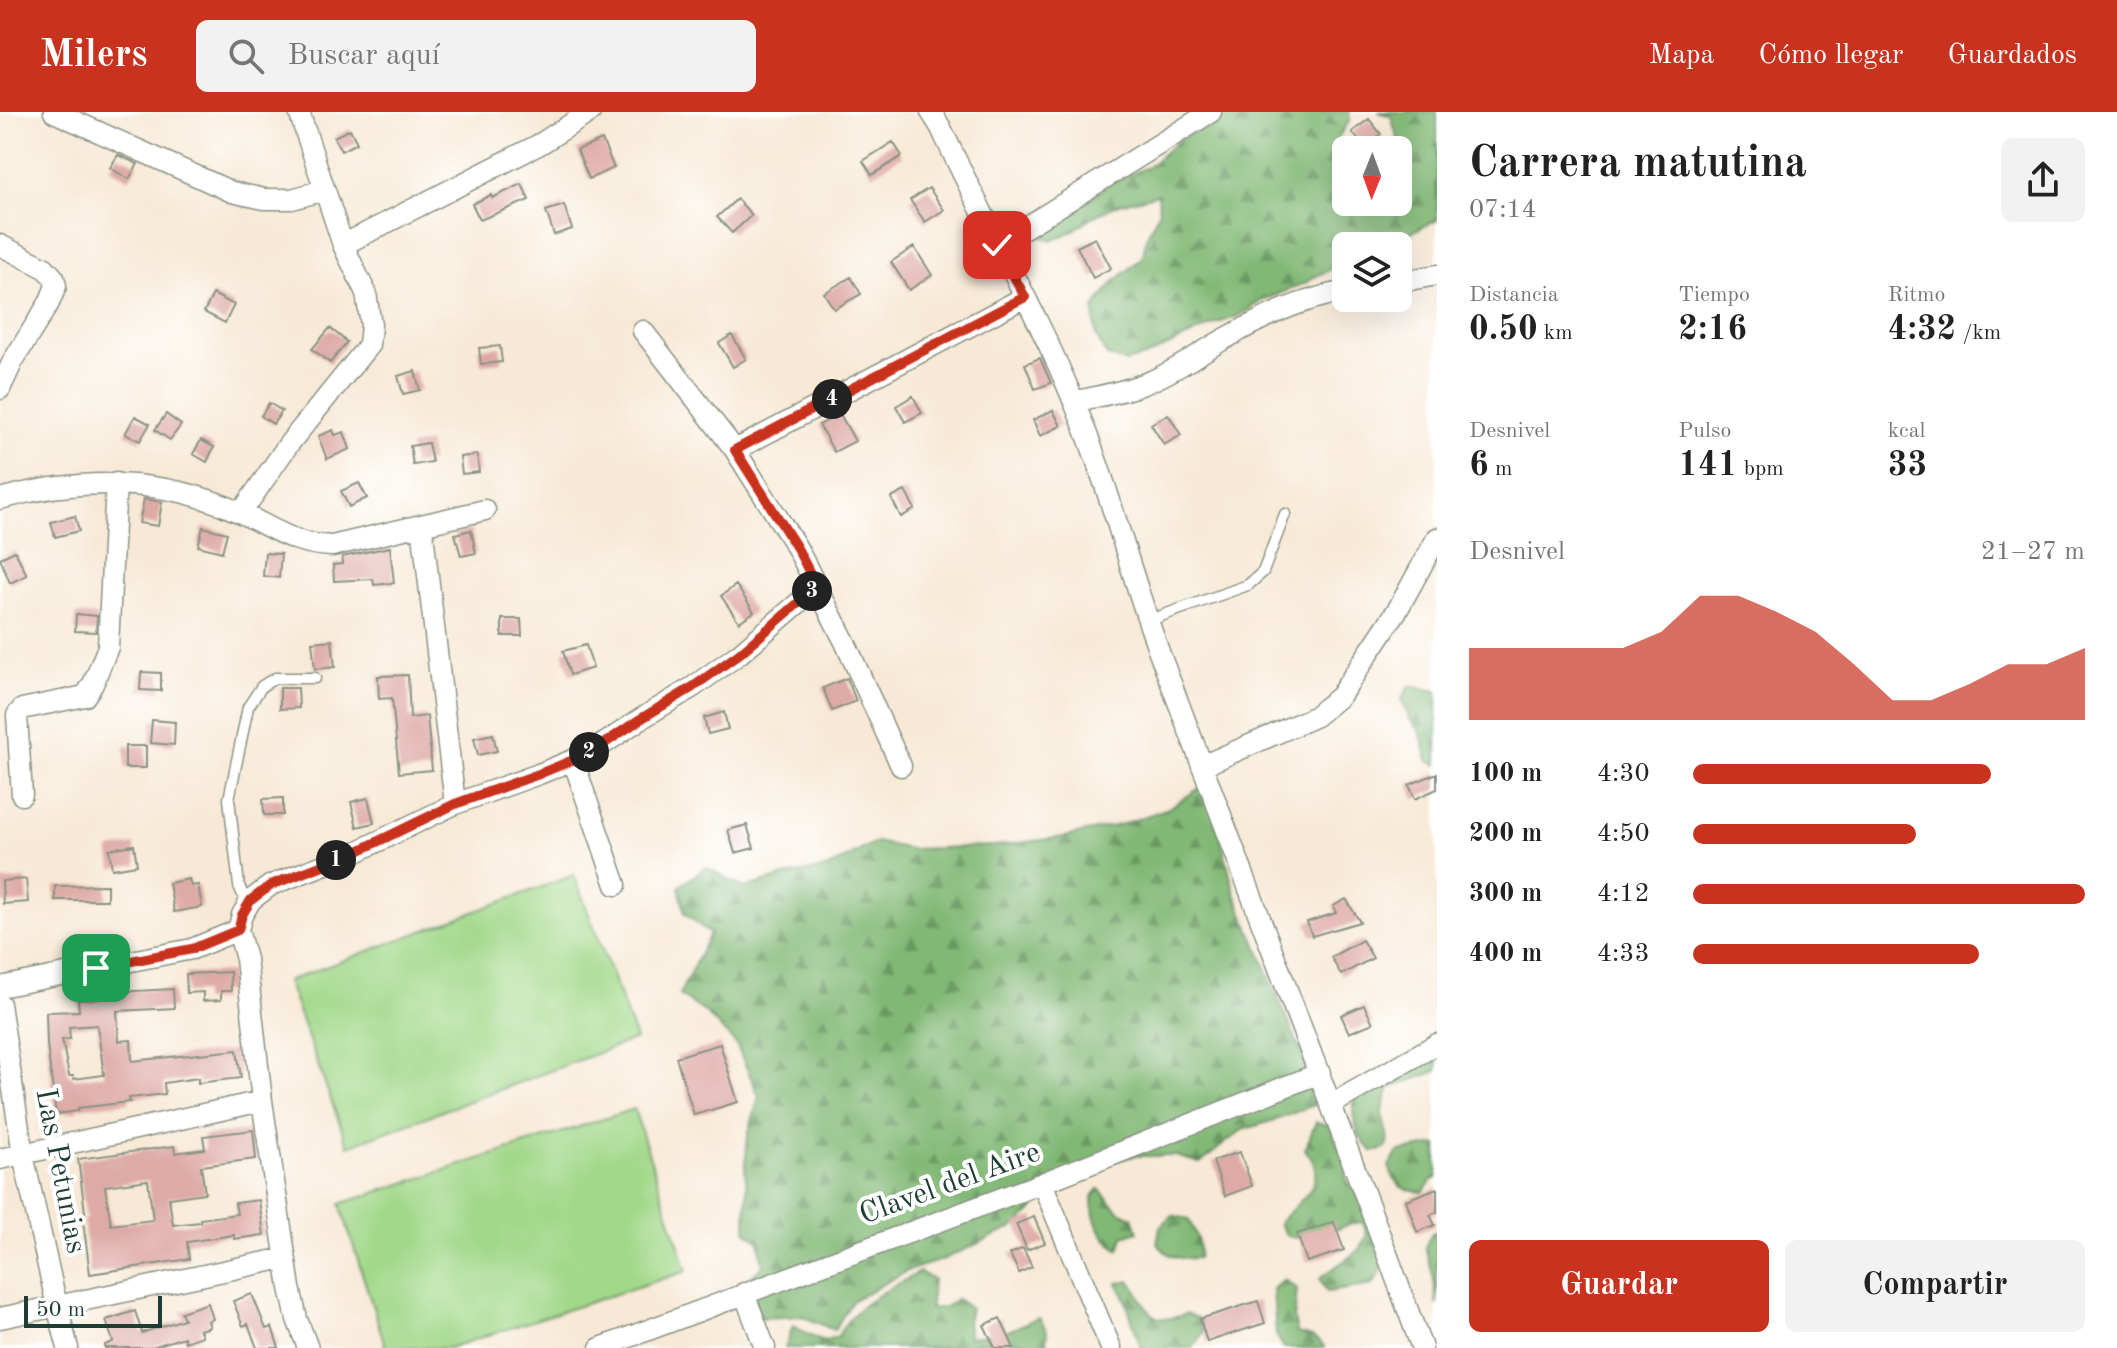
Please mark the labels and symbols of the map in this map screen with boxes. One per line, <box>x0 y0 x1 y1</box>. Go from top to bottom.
north arrow <box>1332 136 1412 216</box>
pin <box>963 211 1031 279</box>
pin: 4 <box>812 379 852 419</box>
pin: 3 <box>792 571 832 611</box>
pin: 2 <box>569 732 609 772</box>
pin: 1 <box>316 840 356 880</box>
pin <box>62 934 130 1002</box>
street label: Las Petunias <box>29 1086 91 1256</box>
street label: Clavel del Aire <box>856 1137 1044 1231</box>
scale bar <box>24 1292 162 1328</box>

